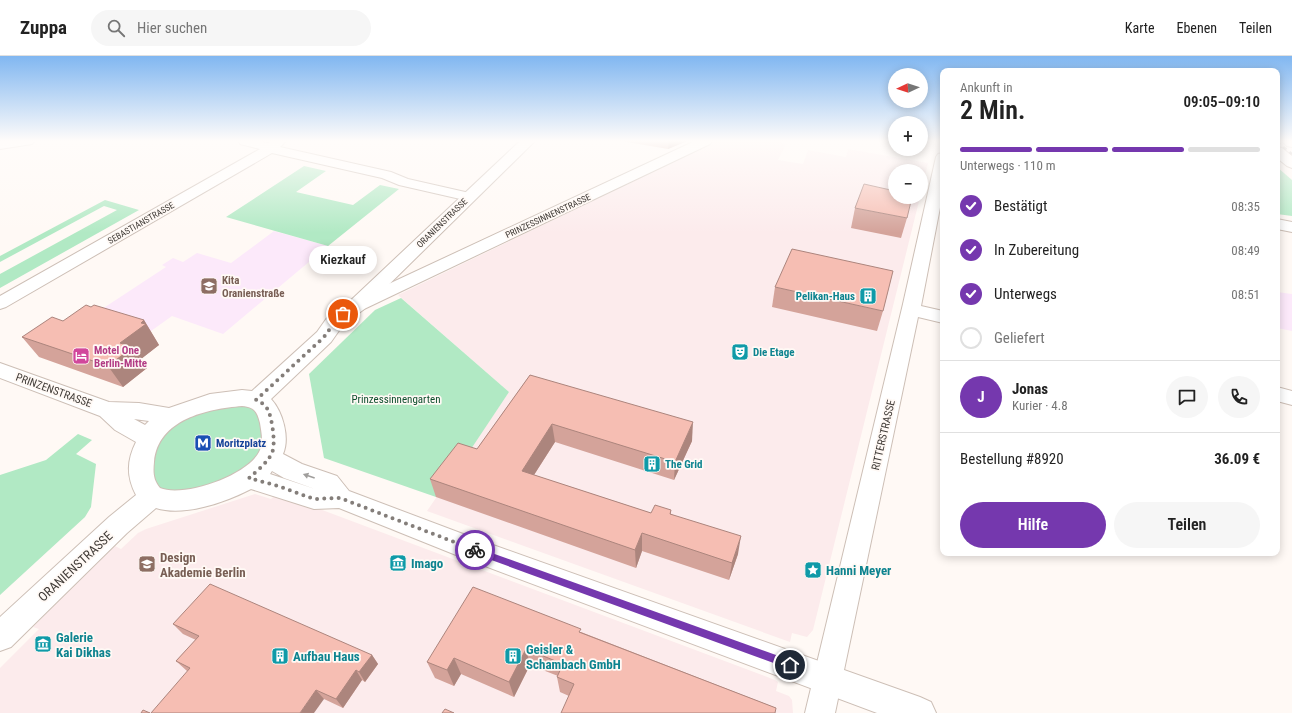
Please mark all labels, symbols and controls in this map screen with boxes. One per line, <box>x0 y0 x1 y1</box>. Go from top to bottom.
search box <box>91 10 371 46</box>
text: Zuppa <box>20 16 67 39</box>
icon: search <box>105 17 127 39</box>
text: Hier suchen <box>137 19 207 37</box>
text: Karte <box>1125 20 1154 36</box>
text: Ebenen <box>1176 20 1217 36</box>
text: Teilen <box>1239 20 1272 36</box>
north arrow <box>888 68 928 108</box>
map controls <box>888 68 928 204</box>
text: Ankunft in <box>960 80 1012 95</box>
text: 09:05–09:10 <box>1183 93 1260 111</box>
text: 2 Min. <box>960 95 1025 125</box>
button: + <box>888 116 928 156</box>
text: Unterwegs · 110 m <box>960 158 1056 173</box>
button: − <box>888 164 928 204</box>
street label: PRINZESSINNENSTRASSE <box>504 192 593 240</box>
icon: check <box>960 195 982 217</box>
street label: ORANIENSTRASSE <box>415 196 470 250</box>
text: Bestätigt <box>994 197 1047 215</box>
text: 08:35 <box>1231 199 1260 214</box>
street label: SEBASTIANSTRASSE <box>106 200 176 246</box>
icon: check <box>960 239 982 261</box>
text: In Zubereitung <box>994 241 1079 259</box>
text: 08:49 <box>1231 243 1260 258</box>
callout: Kiezkauf <box>309 246 377 274</box>
text: Kiezkauf <box>320 252 366 267</box>
place label: Kita Oranienstraße <box>222 274 285 300</box>
school or university icon: Kita Oranienstraße <box>199 276 219 296</box>
icon: check <box>960 283 982 305</box>
text: Unterwegs <box>994 285 1057 303</box>
building icon: Pelikan-Haus <box>858 286 878 306</box>
text: 08:51 <box>1231 287 1260 302</box>
place label: Pelikan-Haus <box>796 290 855 303</box>
pin <box>326 297 360 331</box>
icon: bag <box>332 303 354 325</box>
text: Geliefert <box>994 329 1045 347</box>
theatre icon: Die Etage <box>730 342 750 362</box>
place label: Motel One Berlin-Mitte <box>94 344 147 370</box>
hotel icon: Motel One Berlin-Mitte <box>71 346 91 366</box>
place label: Die Etage <box>753 346 795 359</box>
street label: PRINZENSTRASSE <box>14 371 94 410</box>
button: chat <box>1166 376 1208 418</box>
button: phone <box>1218 376 1260 418</box>
text: Jonas <box>1012 380 1048 398</box>
text: J <box>977 388 985 406</box>
park label: Prinzessinnengarten <box>352 393 440 406</box>
street label: RITTERSTRASSE <box>869 398 898 472</box>
text: Kurier · 4.8 <box>1012 398 1068 413</box>
metro station icon: Moritzplatz <box>193 433 213 453</box>
place label: Moritzplatz <box>216 437 266 450</box>
text: Bestellung #8920 <box>960 450 1064 468</box>
text: 36.09 € <box>1214 450 1260 468</box>
building icon: The Grid <box>642 454 662 474</box>
place label: The Grid <box>665 458 703 471</box>
one-way arrow <box>303 473 315 479</box>
button: Hilfe <box>960 502 1106 548</box>
button: Teilen <box>1114 502 1260 548</box>
street label: ORANIENSTRASSE <box>35 528 116 605</box>
courier <box>455 530 495 570</box>
icon: bike <box>464 539 486 561</box>
place label: Design Akademie Berlin <box>160 550 246 580</box>
museum icon: Imago <box>388 553 408 573</box>
school or university icon: Design Akademie Berlin <box>137 554 157 574</box>
place label: Imago <box>411 556 444 571</box>
place icon: Hanni Meyer <box>803 560 823 580</box>
place label: Hanni Meyer <box>826 563 892 578</box>
place label: Galerie Kai Dikhas <box>56 630 111 660</box>
museum icon: Galerie Kai Dikhas <box>33 634 53 654</box>
place label: Geisler & Schambach GmbH <box>526 642 621 672</box>
building icon: Aufbau Haus <box>270 646 290 666</box>
building icon: Geisler & Schambach GmbH <box>503 646 523 666</box>
pin <box>773 648 807 682</box>
place label: Aufbau Haus <box>293 649 360 664</box>
icon: home <box>779 654 801 676</box>

